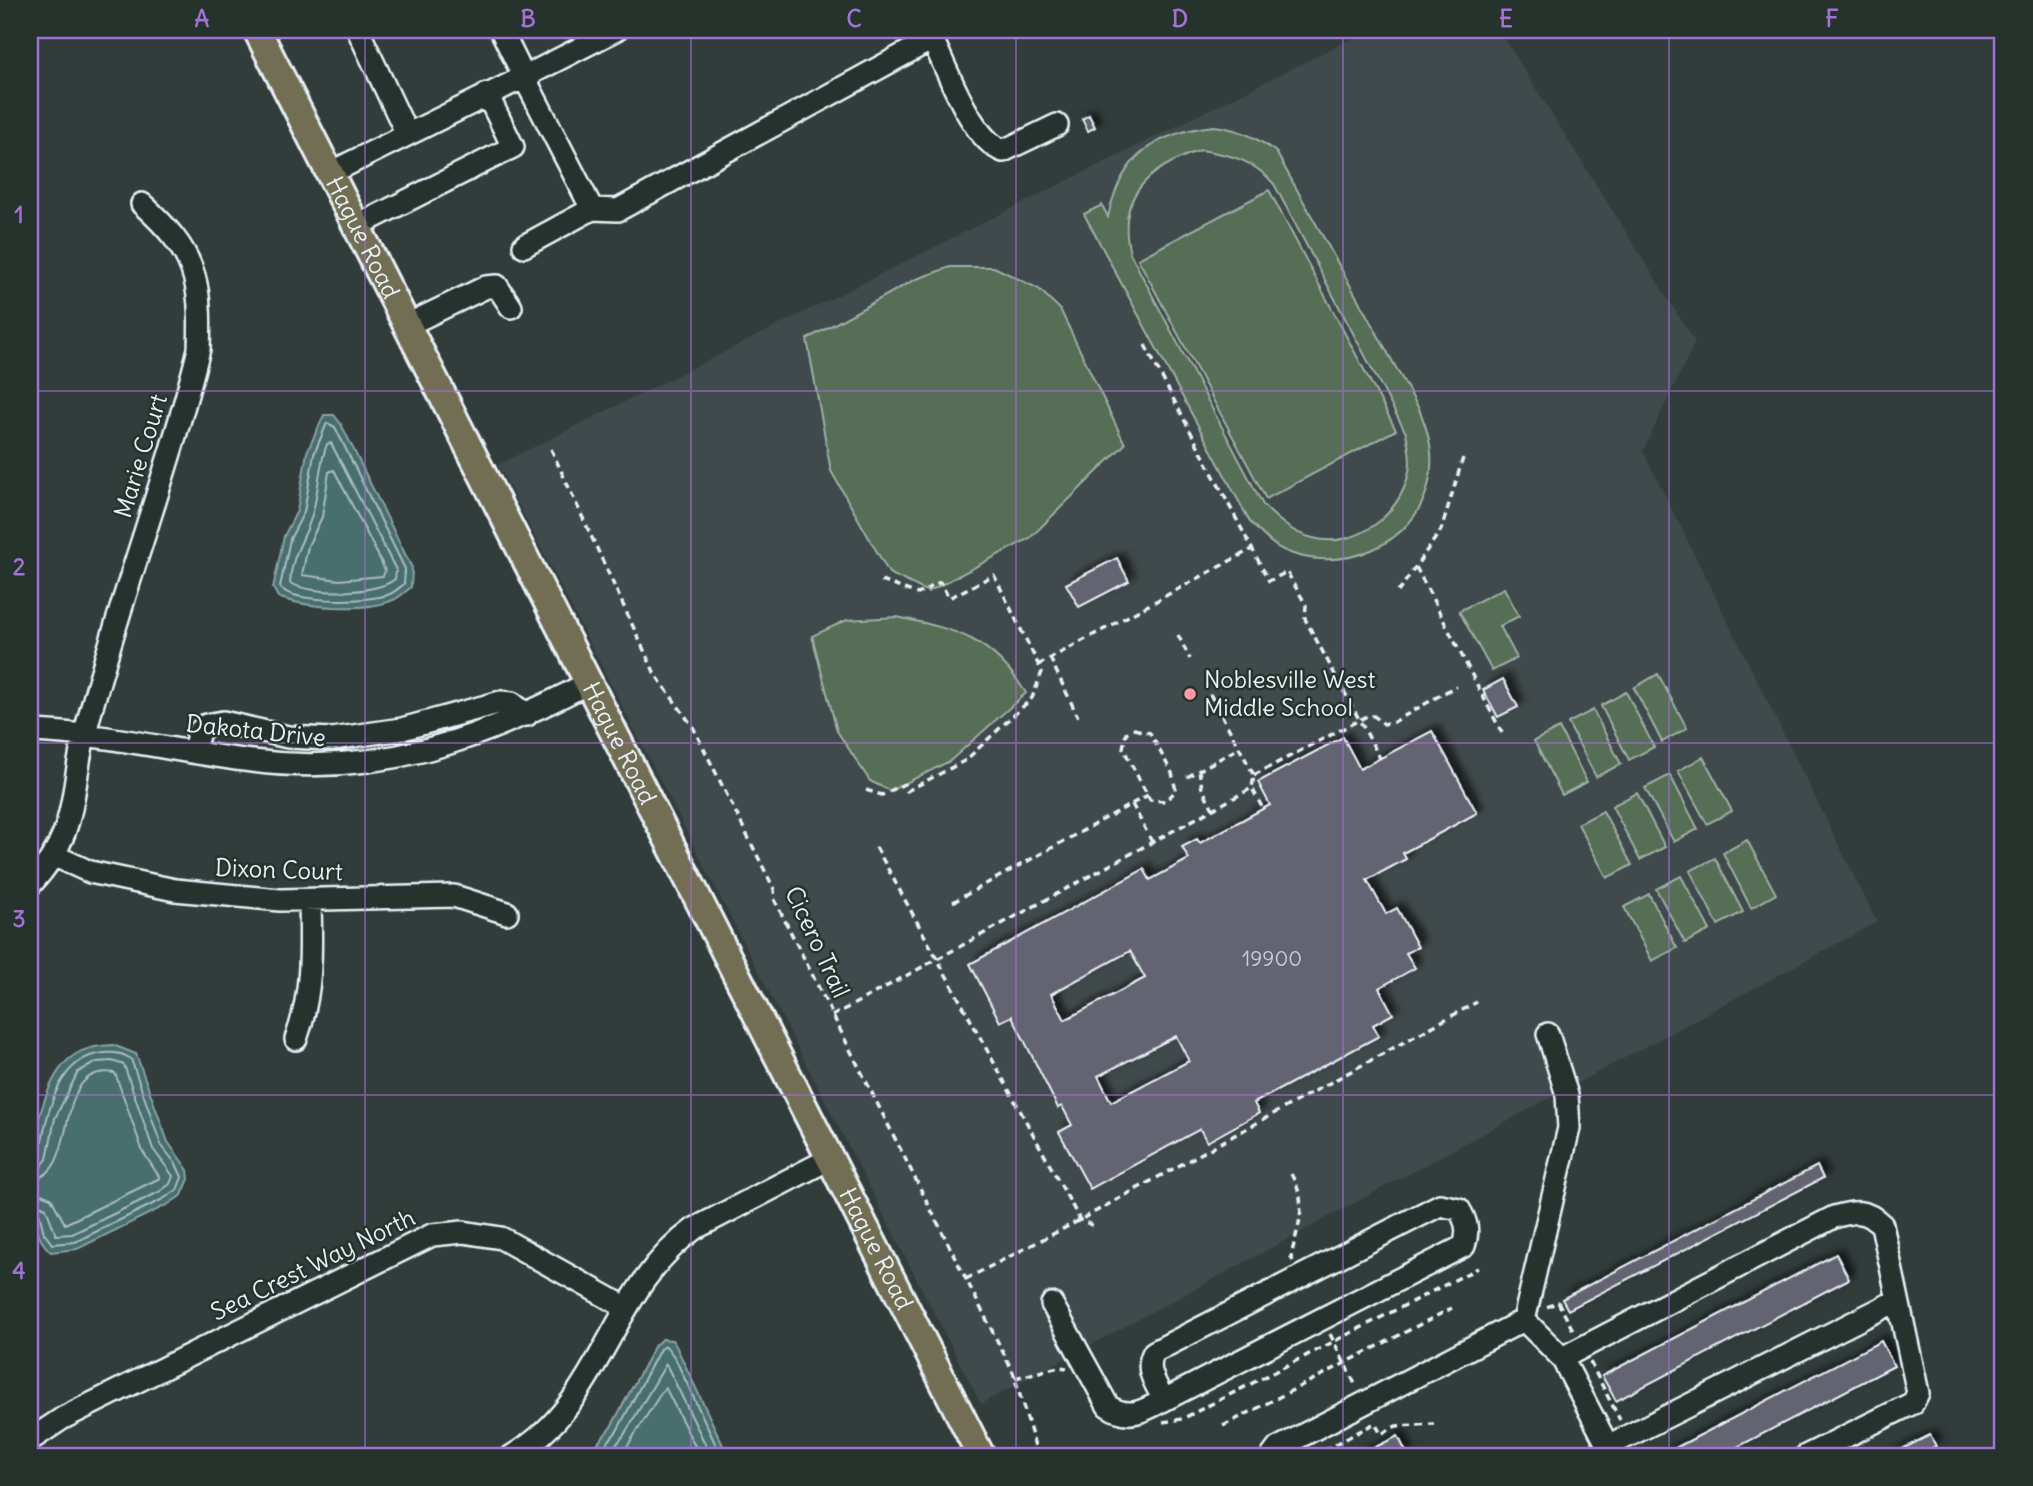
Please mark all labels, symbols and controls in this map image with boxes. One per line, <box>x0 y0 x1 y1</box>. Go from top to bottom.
text: A <box>195 4 210 33</box>
text: B <box>520 4 536 33</box>
text: C <box>846 4 862 33</box>
text: D <box>1172 4 1188 33</box>
text: E <box>1499 4 1513 33</box>
text: F <box>1825 4 1839 33</box>
street label: Hague Road <box>320 171 407 303</box>
text: 1 <box>14 200 24 229</box>
street label: Marie Court <box>107 390 173 521</box>
text: 2 <box>13 552 26 581</box>
place label: Noblesville West Middle School <box>1204 664 1376 722</box>
street label: Hague Road <box>577 677 664 809</box>
marker: Noblesville West Middle School <box>1182 686 1198 702</box>
street label: Dakota Drive <box>185 708 327 752</box>
street label: Dixon Court <box>215 852 343 886</box>
street label: Cicero Trail <box>779 881 857 1002</box>
text: 3 <box>12 904 26 933</box>
house number: 19900 <box>1242 945 1302 972</box>
street label: Hague Road <box>833 1182 920 1315</box>
street label: Sea Crest Way North <box>205 1202 420 1327</box>
text: 4 <box>12 1256 26 1285</box>

